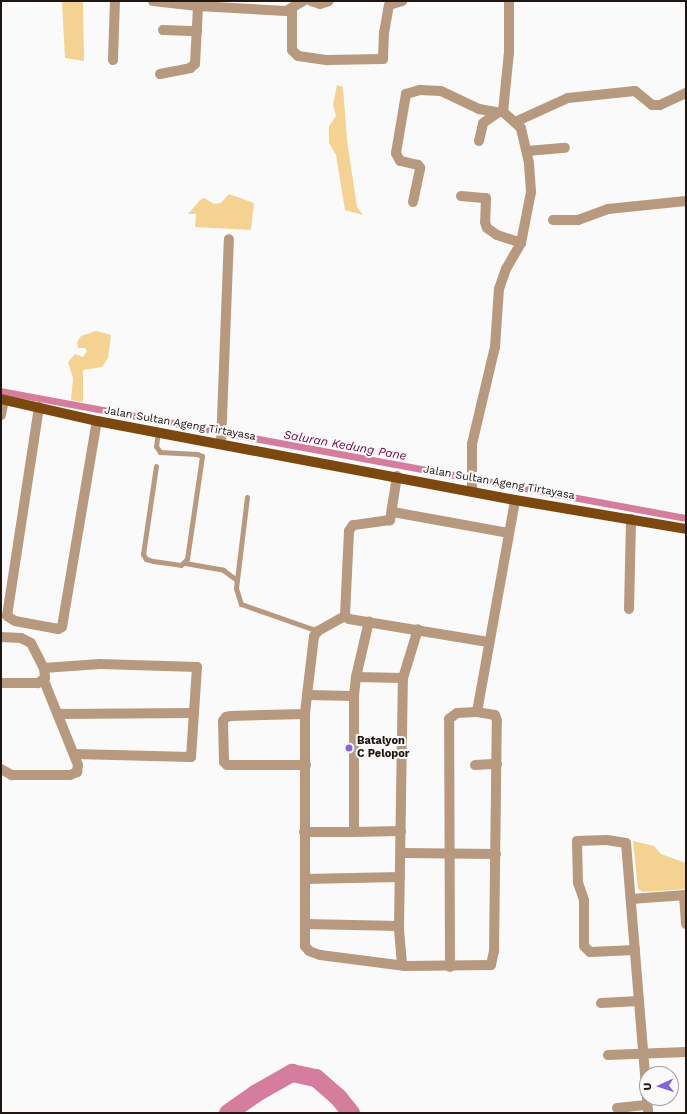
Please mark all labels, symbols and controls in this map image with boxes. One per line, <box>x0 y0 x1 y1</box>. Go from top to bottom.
street label: Jalan Sultan Ageng Tirtayasa <box>103 404 257 444</box>
water label: Saluran Kedung Pane <box>282 428 408 464</box>
street label: Jalan Sultan Ageng Tirtayasa <box>422 463 576 503</box>
place label: Batalyon C Pelopor <box>357 735 410 761</box>
marker: Batalyon C Pelopor <box>344 743 354 753</box>
north arrow <box>639 1066 679 1106</box>
text: U <box>641 1082 654 1091</box>

